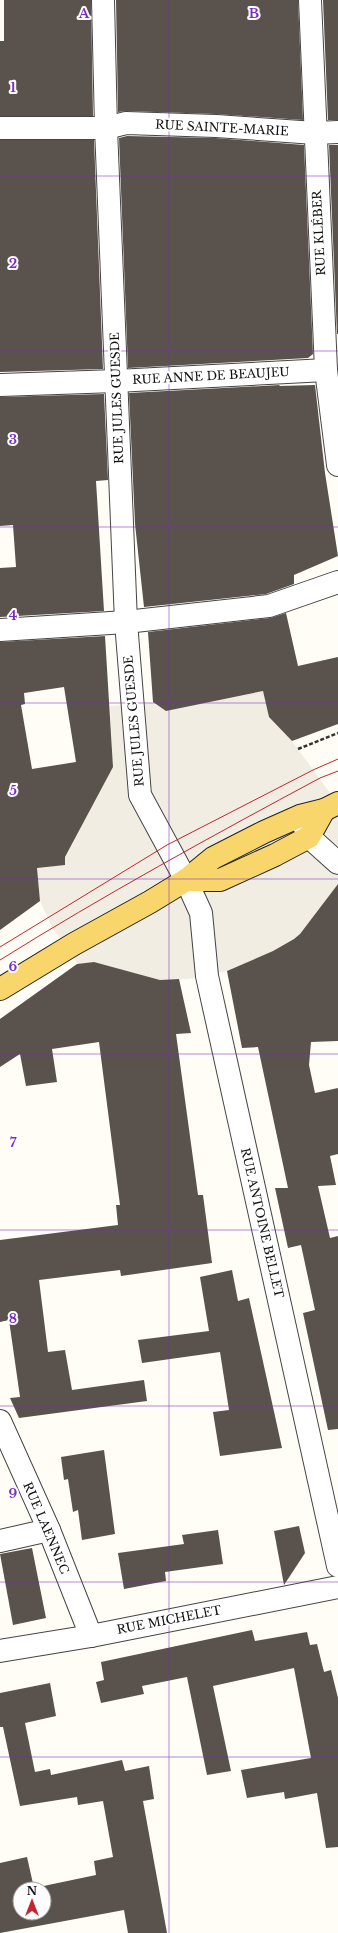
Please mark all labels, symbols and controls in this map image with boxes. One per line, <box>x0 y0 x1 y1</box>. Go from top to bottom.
text: A <box>78 5 90 22</box>
text: B <box>249 5 259 22</box>
text: 1 <box>10 79 16 96</box>
street label: RUE SAINTE-MARIE <box>155 117 289 139</box>
street label: RUE KLÉBER <box>308 189 328 276</box>
text: 2 <box>9 255 17 272</box>
street label: RUE JULES GUESDE <box>107 332 126 464</box>
street label: RUE ANNE DE BEAUJEU <box>132 364 290 387</box>
text: 3 <box>9 431 17 448</box>
text: 4 <box>9 607 18 624</box>
street label: RUE JULES GUESDE <box>120 654 147 787</box>
text: 5 <box>9 782 17 799</box>
text: 6 <box>9 958 18 975</box>
text: 7 <box>10 1134 17 1151</box>
street label: RUE ANTOINE BELLET <box>238 1146 287 1300</box>
text: 8 <box>9 1310 17 1327</box>
street label: RUE LAENNEC <box>20 1480 73 1576</box>
text: 9 <box>9 1485 18 1502</box>
street label: RUE MICHELET <box>115 1602 223 1637</box>
north arrow <box>12 1881 52 1921</box>
text: N <box>27 1884 38 1898</box>

